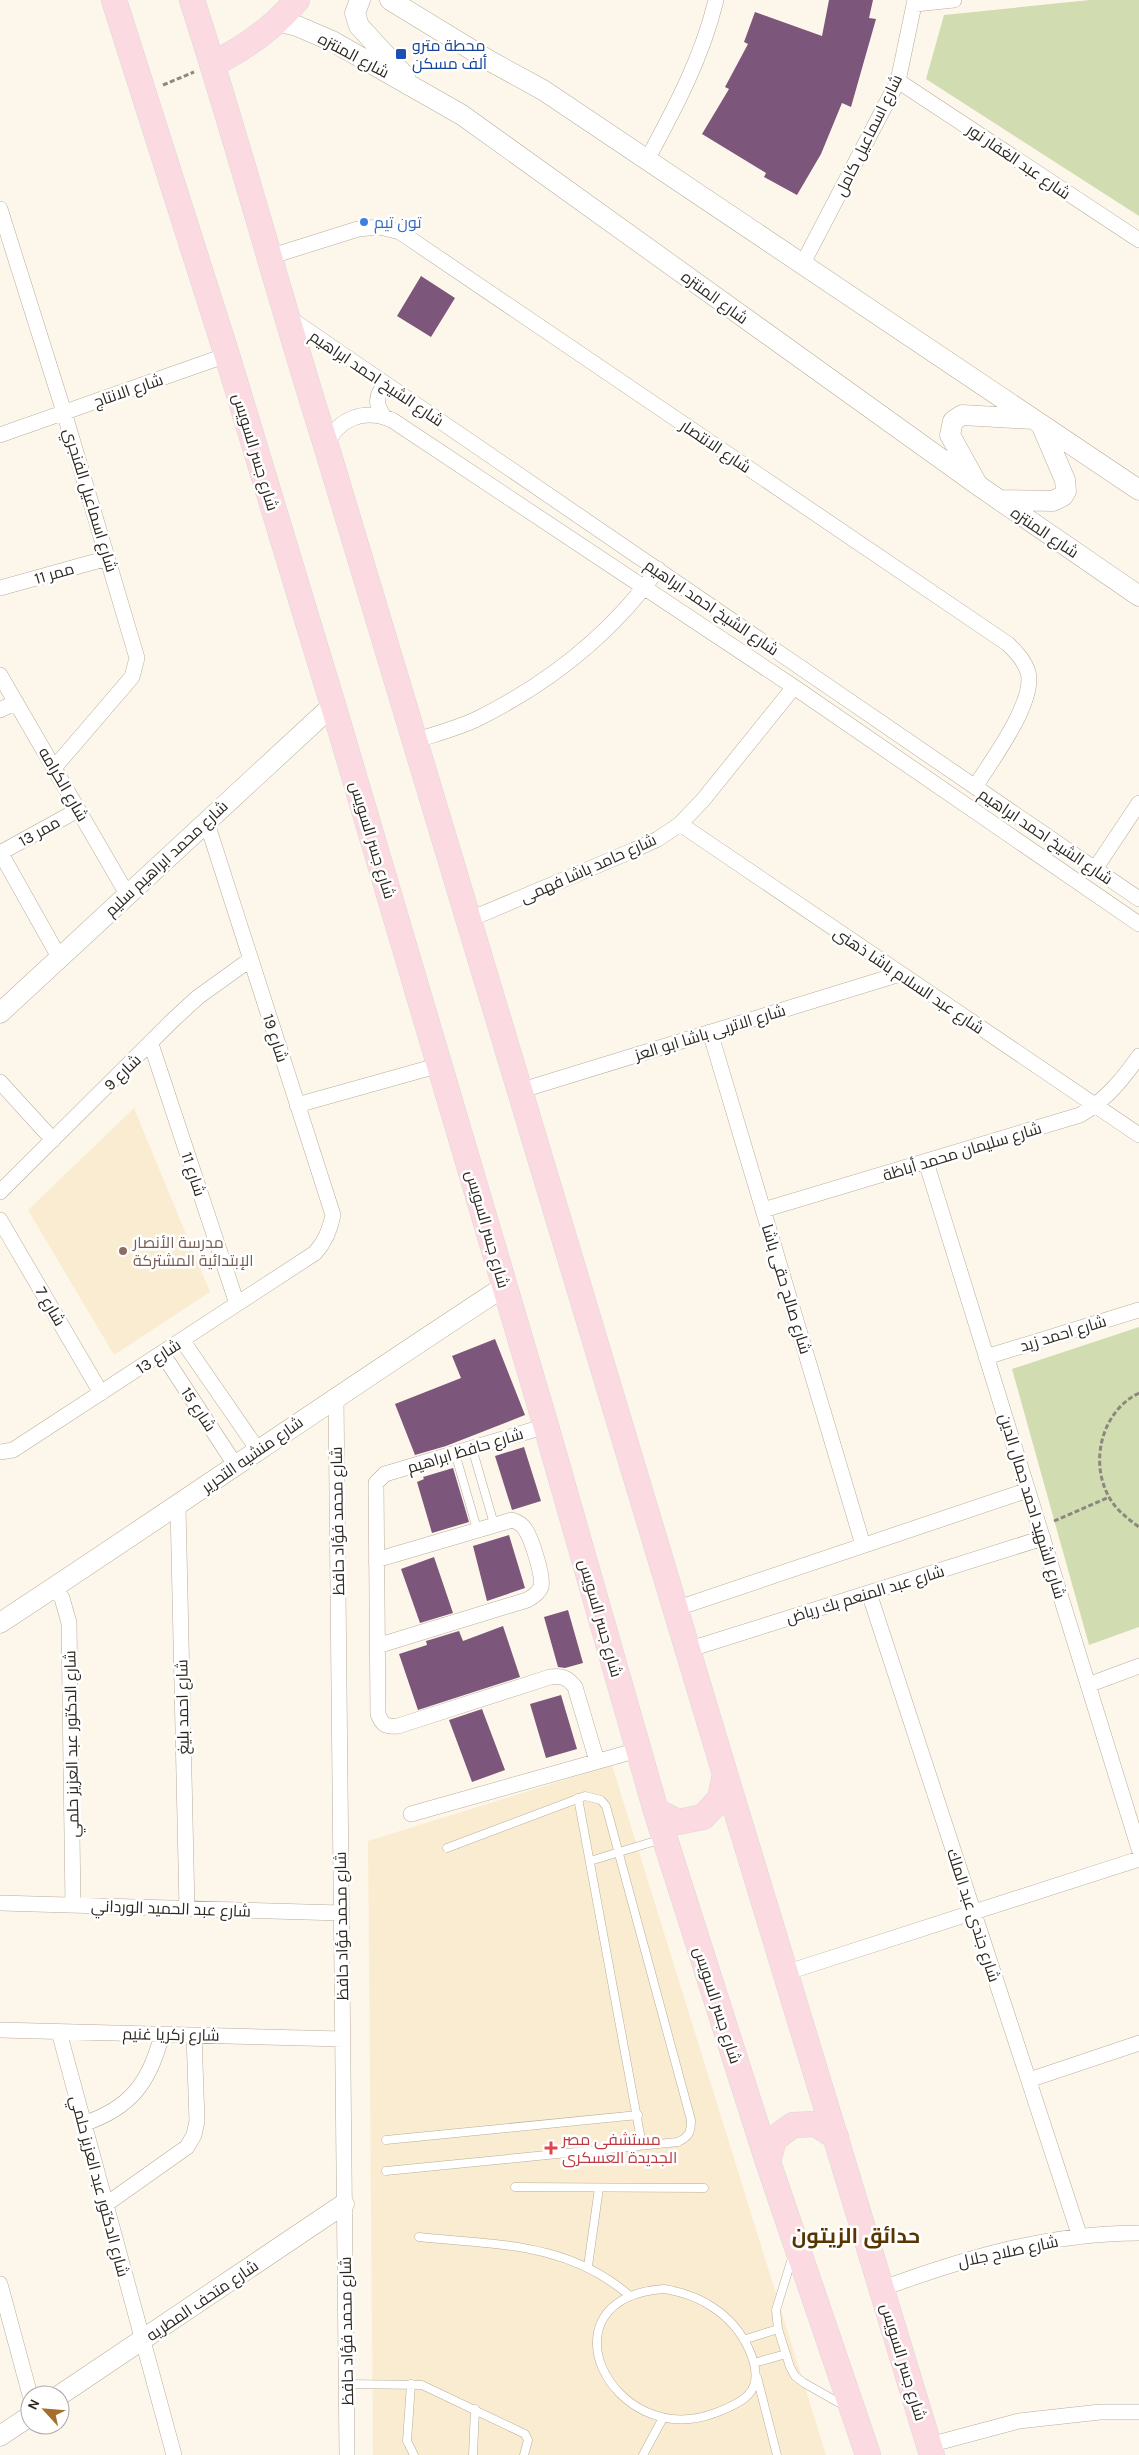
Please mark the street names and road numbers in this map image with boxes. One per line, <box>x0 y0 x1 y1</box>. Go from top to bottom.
street label: شارع المنتزه <box>314 29 393 84</box>
street label: شارع اسماعيل كامل <box>831 71 908 200</box>
street label: شارع عبد الغفار نور <box>961 119 1074 205</box>
street label: شارع المنتزه <box>676 267 752 330</box>
street label: شارع الشيخ احمد ابراهيم <box>305 326 447 432</box>
street label: شارع الانتاج <box>91 370 166 413</box>
street label: شارع جسر السويس <box>227 391 282 514</box>
street label: شارع الانتصار <box>675 415 755 479</box>
street label: شارع اسماعيل الفنجري <box>56 426 121 576</box>
street label: شارع المنتزه <box>1006 503 1082 564</box>
street label: شارع الشيخ احمد ابراهيم <box>640 555 782 661</box>
street label: ممر 11 <box>32 559 76 588</box>
street label: شارع الكرامه <box>33 744 92 826</box>
street label: شارع جسر السويس <box>344 779 399 902</box>
street label: شارع الشيخ احمد ابراهيم <box>974 784 1116 890</box>
street label: شارع محمد ابراهيم سليم <box>101 797 233 922</box>
street label: ممر 13 <box>15 812 63 851</box>
street label: شارع حامد باشا فهمى <box>517 830 660 909</box>
street label: شارع عبد السلام باشا ذهنى <box>829 923 988 1040</box>
street label: شارع الاتربى باشا ابو العز <box>631 1000 788 1067</box>
street label: شارع 19 <box>257 1012 292 1065</box>
street label: شارع 9 <box>100 1050 146 1096</box>
street label: شارع سليمان محمد أباظة <box>880 1118 1044 1187</box>
street label: شارع 11 <box>176 1150 210 1199</box>
street label: شارع جسر السويس <box>460 1168 513 1291</box>
street label: شارع صالح حقى باشا <box>756 1222 815 1357</box>
street label: شارع 7 <box>30 1283 69 1330</box>
street label: شارع احمد زيد <box>1018 1311 1109 1358</box>
street label: شارع 13 <box>132 1335 185 1380</box>
street label: شارع 15 <box>176 1383 220 1436</box>
street label: شارع الشهيد احمد جمال الدين <box>993 1411 1070 1602</box>
street label: شارع منشيه التحرير <box>197 1412 308 1499</box>
street label: شارع حافظ ابراهيم <box>405 1424 526 1479</box>
street label: شارع محمد فؤاد حافظ <box>327 1446 350 1596</box>
street label: شارع جسر السويس <box>573 1557 626 1680</box>
street label: شارع عبد المنعم بك رياض <box>784 1561 947 1630</box>
street label: شارع الدكتور عبد العزيز حلمي <box>60 1650 87 1838</box>
street label: شارع احمد بليغ <box>172 1659 195 1755</box>
street label: شارع جندى عبد الملك <box>941 1846 1004 1985</box>
street label: شارع محمد فؤاد حافظ <box>331 1851 354 2001</box>
street label: شارع عبد الحميد الورداني <box>90 1896 251 1925</box>
street label: شارع جسر السويس <box>688 1944 745 2067</box>
street label: شارع زكريا غنيم <box>122 2024 220 2047</box>
street label: شارع الدكتور عبد العزيز حلمي <box>62 2093 133 2280</box>
street label: شارع صلاح جلال <box>956 2232 1060 2273</box>
street label: شارع متحف المطريه <box>143 2256 263 2347</box>
street label: شارع محمد فؤاد حافظ <box>336 2256 359 2406</box>
street label: شارع جسر السويس <box>875 2301 930 2424</box>

